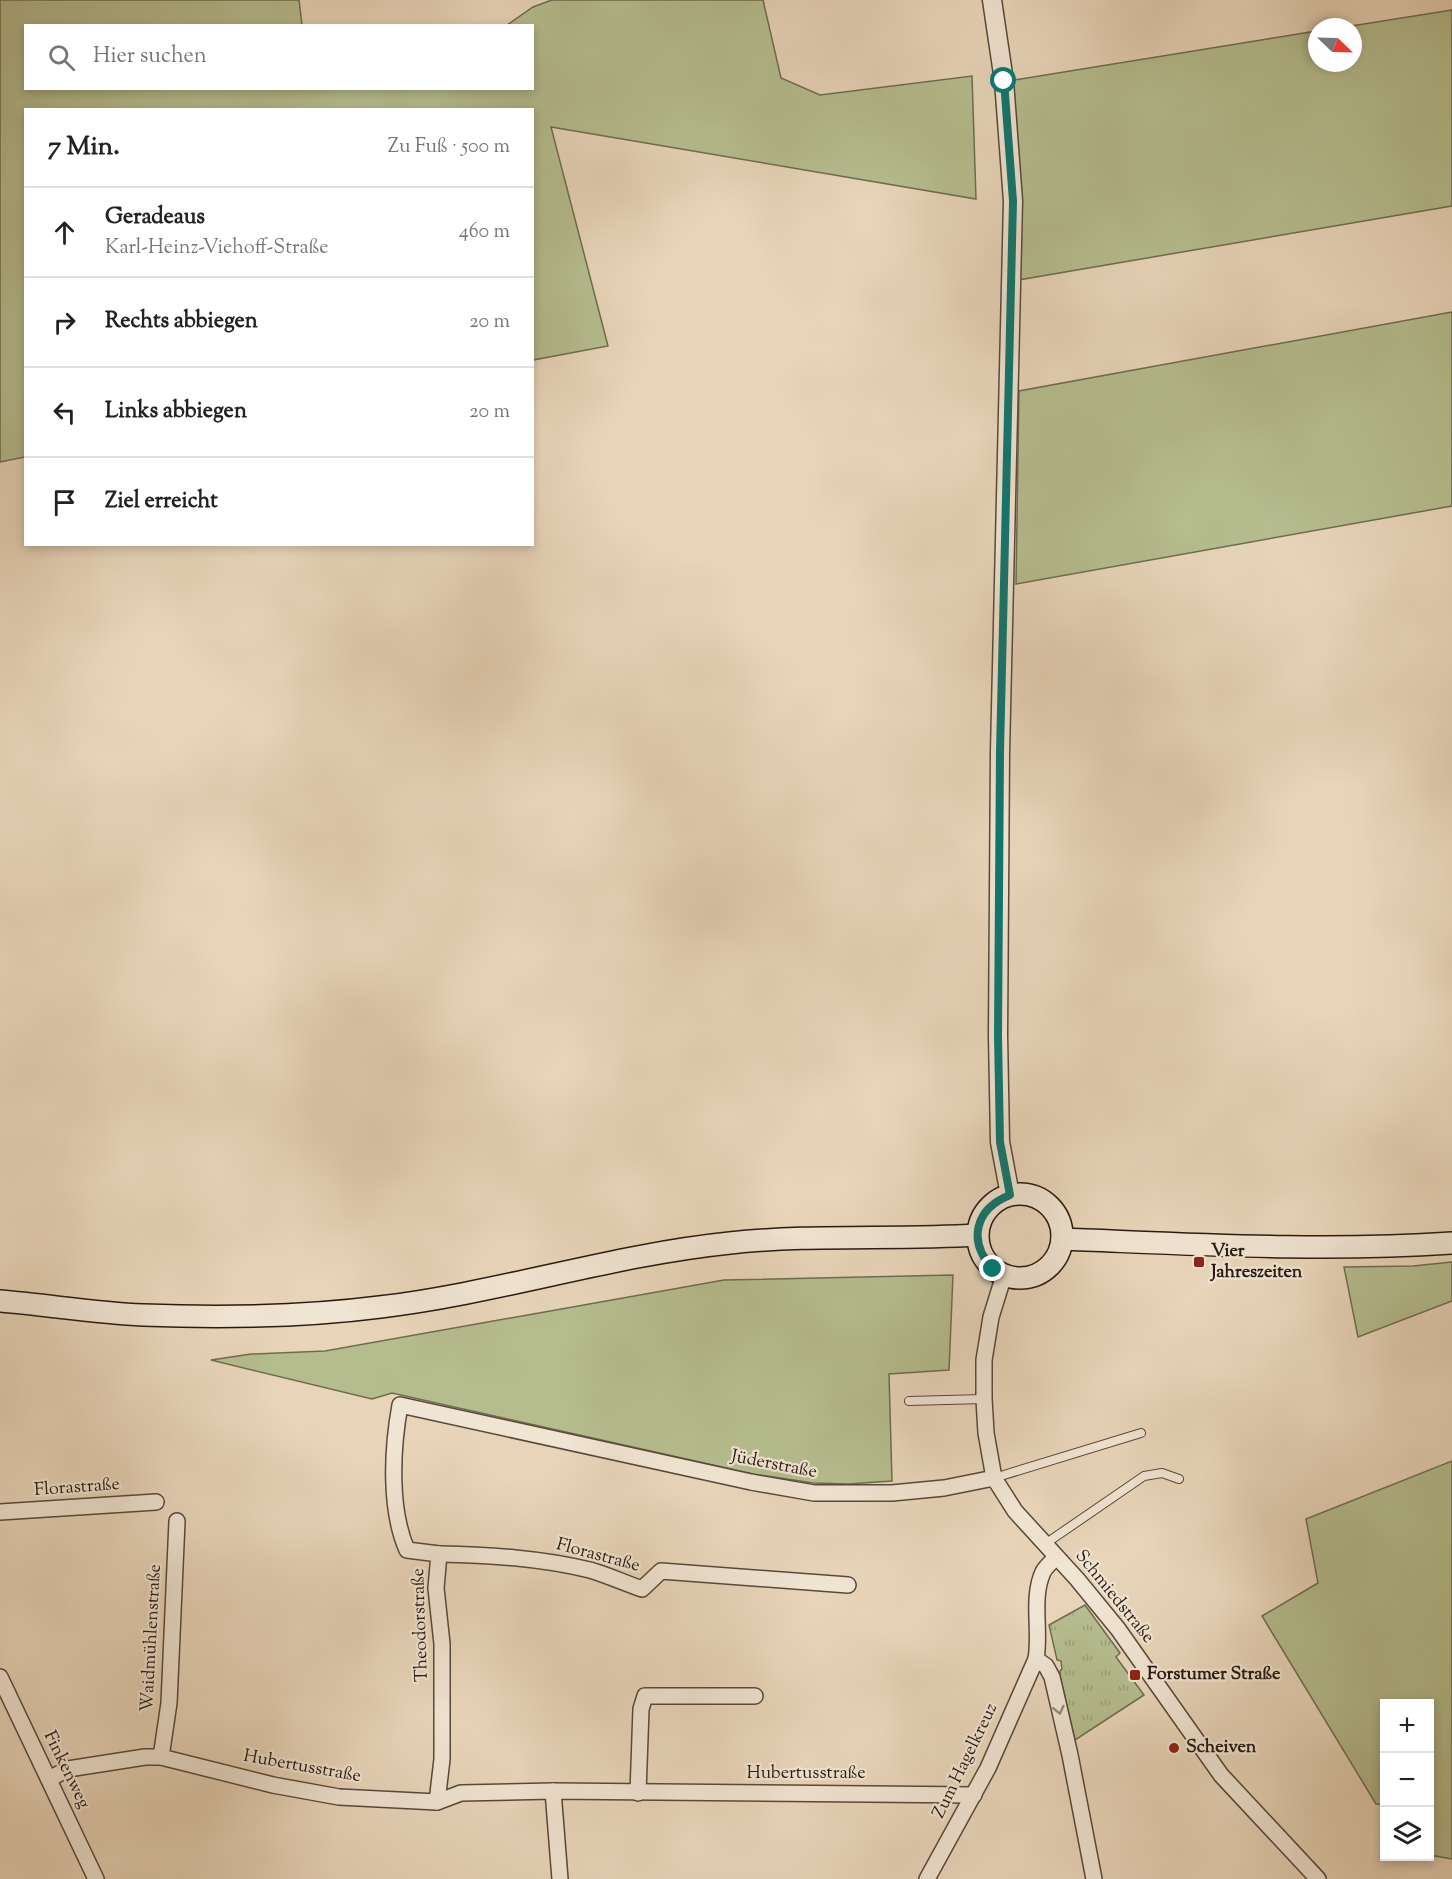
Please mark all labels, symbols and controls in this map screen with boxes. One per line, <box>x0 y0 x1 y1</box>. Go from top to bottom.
north arrow <box>1308 18 1362 72</box>
search box <box>24 24 534 90</box>
icon: search <box>45 41 78 74</box>
text: Hier suchen <box>93 41 207 73</box>
route start <box>990 67 1016 93</box>
text: 7 Min. <box>48 129 120 166</box>
text: Zu Fuß · 500 m <box>388 133 510 162</box>
text: Geradeaus <box>105 202 205 234</box>
icon: ahead <box>48 216 81 249</box>
text: 460 m <box>459 218 510 247</box>
text: Karl-Heinz-Viehoff-Straße <box>105 234 329 263</box>
icon: right <box>48 306 81 339</box>
text: Rechts abbiegen <box>105 306 258 338</box>
text: 20 m <box>469 308 510 337</box>
icon: left <box>48 396 81 429</box>
text: Links abbiegen <box>105 396 247 428</box>
text: 20 m <box>469 398 510 427</box>
icon: arrive <box>48 486 81 519</box>
text: Ziel erreicht <box>105 486 218 518</box>
place label: Vier Jahreszeiten <box>1209 1239 1303 1286</box>
route end <box>979 1255 1005 1281</box>
marker: Vier Jahreszeiten <box>1192 1255 1206 1269</box>
street label: Jüderstraße <box>728 1444 819 1486</box>
street label: Florastraße <box>33 1472 121 1504</box>
street label: Florastraße <box>553 1532 643 1580</box>
street label: Schmiedstraße <box>1068 1545 1160 1649</box>
street label: Waidmühlenstraße <box>135 1563 169 1713</box>
street label: Theodorstraße <box>406 1568 436 1682</box>
place label: Forstumer Straße <box>1147 1662 1281 1688</box>
marker: Forstumer Straße <box>1128 1668 1142 1682</box>
street label: Zum Hagelkreuz <box>927 1699 1005 1823</box>
map controls <box>1380 1699 1434 1861</box>
button: + <box>1380 1699 1434 1753</box>
one-way arrow <box>1052 1705 1065 1715</box>
street label: Finkenweg <box>36 1727 96 1813</box>
place label: Scheiven <box>1186 1735 1257 1761</box>
marker: Scheiven <box>1167 1741 1181 1755</box>
street label: Hubertusstraße <box>241 1744 363 1790</box>
button: − <box>1380 1753 1434 1807</box>
street label: Hubertusstraße <box>746 1761 866 1787</box>
button: layers <box>1380 1807 1434 1861</box>

